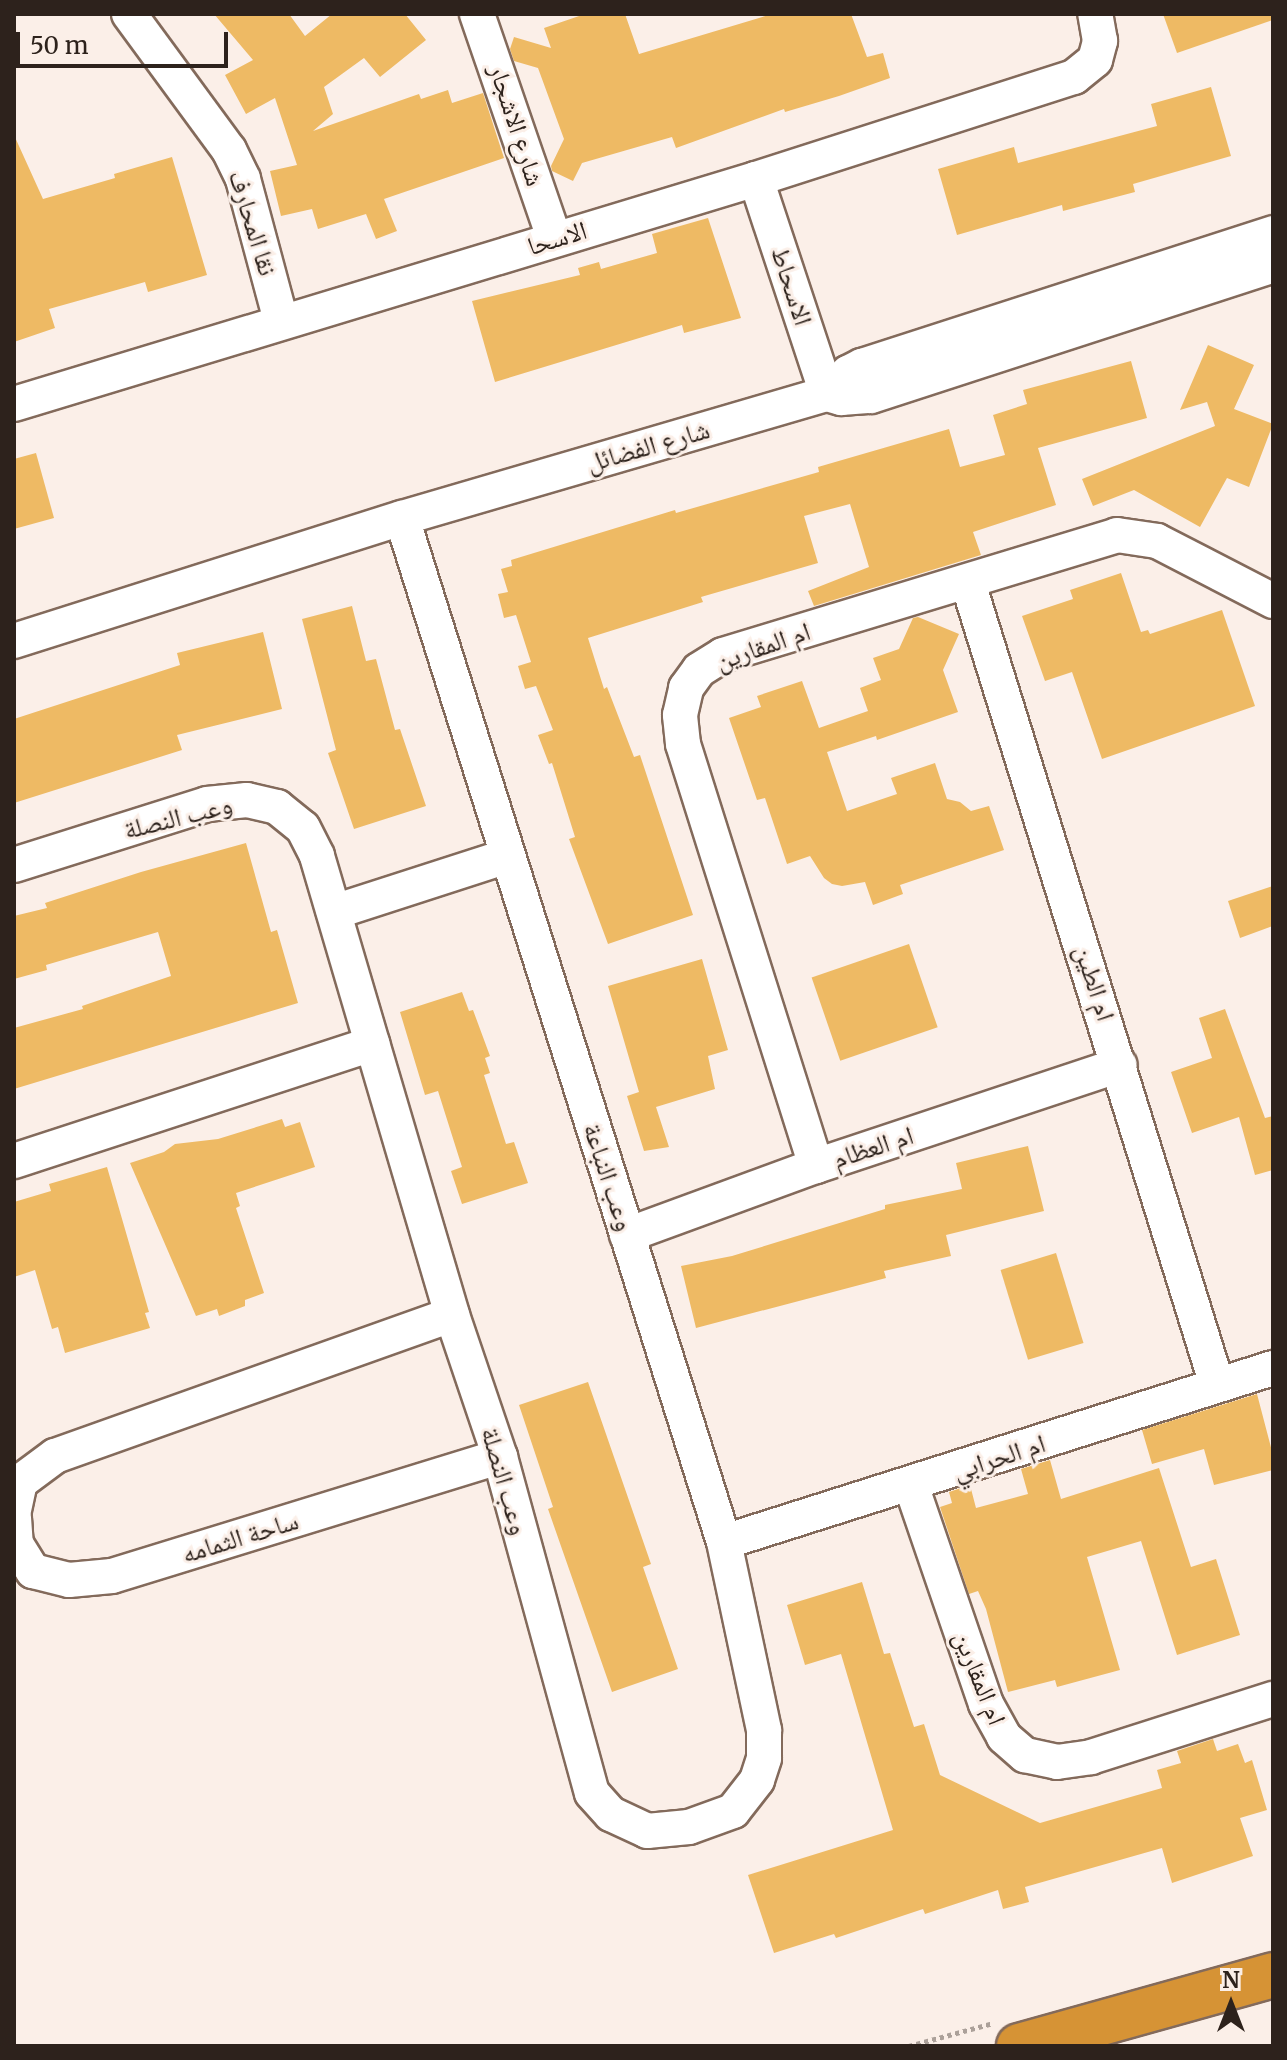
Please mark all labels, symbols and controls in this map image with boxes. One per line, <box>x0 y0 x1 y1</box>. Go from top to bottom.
scale bar <box>20 16 232 66</box>
text: 50 m <box>30 30 89 61</box>
street label: شارع الاشجار <box>483 60 551 190</box>
street label: نقا المحارف <box>222 167 284 279</box>
street label: الاسحا <box>523 214 591 262</box>
street label: الاسحاط <box>765 243 819 329</box>
street label: شارع الفضائل <box>583 414 713 478</box>
street label: ام المقارين <box>711 615 815 677</box>
street label: وعب النصلة <box>121 789 235 845</box>
street label: ام الطين <box>1068 941 1122 1025</box>
street label: وعب النباعة <box>577 1119 641 1235</box>
street label: ام العظام <box>829 1119 917 1175</box>
street label: وعب النصلة <box>475 1424 535 1538</box>
street label: ام الحرابي <box>949 1427 1049 1487</box>
street label: ساحة الثمامه <box>178 1505 302 1569</box>
street label: ام المقارين <box>947 1627 1013 1729</box>
north arrow <box>1191 1964 1271 2044</box>
text: N <box>1222 1966 1240 1994</box>

